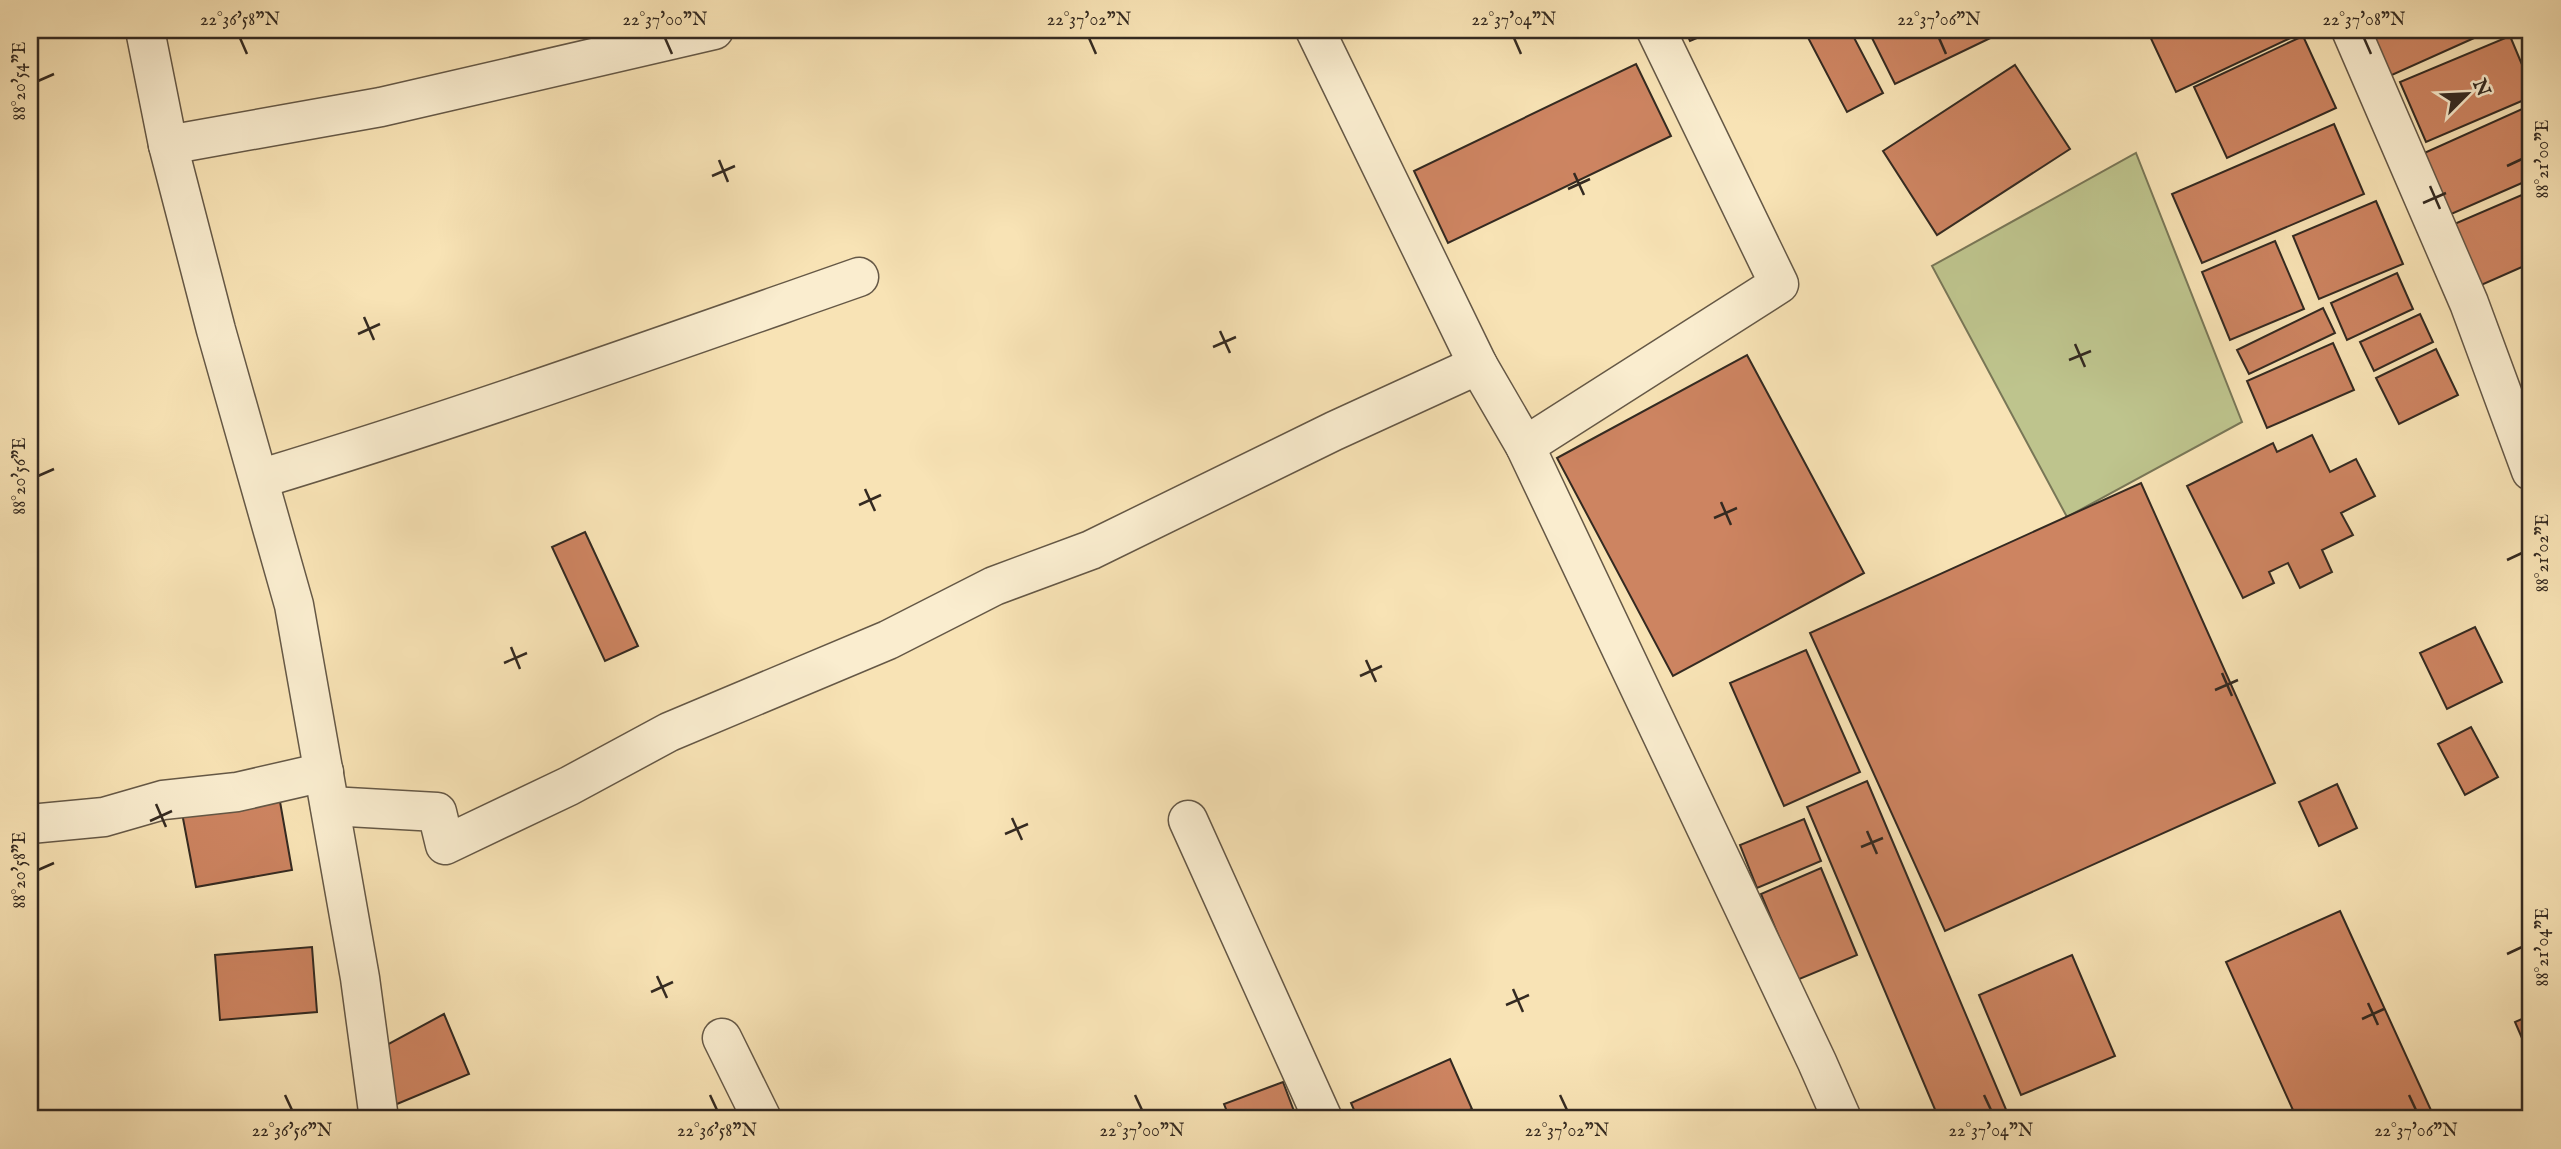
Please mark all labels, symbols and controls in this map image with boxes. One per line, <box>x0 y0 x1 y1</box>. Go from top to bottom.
text: 22°36'58"N <box>200 9 280 32</box>
text: 22°37'00"N <box>623 9 708 32</box>
text: 22°37'02"N <box>1047 9 1132 32</box>
text: 22°37'04"N <box>1472 9 1557 32</box>
text: 22°37'06"N <box>1897 9 1981 32</box>
text: 22°37'08"N <box>2322 9 2406 32</box>
text: 88°20'54"E <box>9 42 32 120</box>
north arrow <box>2432 60 2502 130</box>
text: N <box>2466 75 2495 101</box>
text: 88°21'00"E <box>2532 119 2555 199</box>
text: 88°20'56"E <box>9 437 32 515</box>
text: 88°21'02"E <box>2532 514 2555 592</box>
text: 88°20'58"E <box>9 831 32 909</box>
text: 88°21'04"E <box>2532 907 2555 987</box>
text: 22°36'56"N <box>252 1120 333 1143</box>
text: 22°36'58"N <box>677 1120 757 1143</box>
text: 22°37'00"N <box>1100 1120 1185 1143</box>
text: 22°37'02"N <box>1525 1120 1610 1143</box>
text: 22°37'04"N <box>1949 1120 2034 1143</box>
text: 22°37'06"N <box>2374 1120 2458 1143</box>

